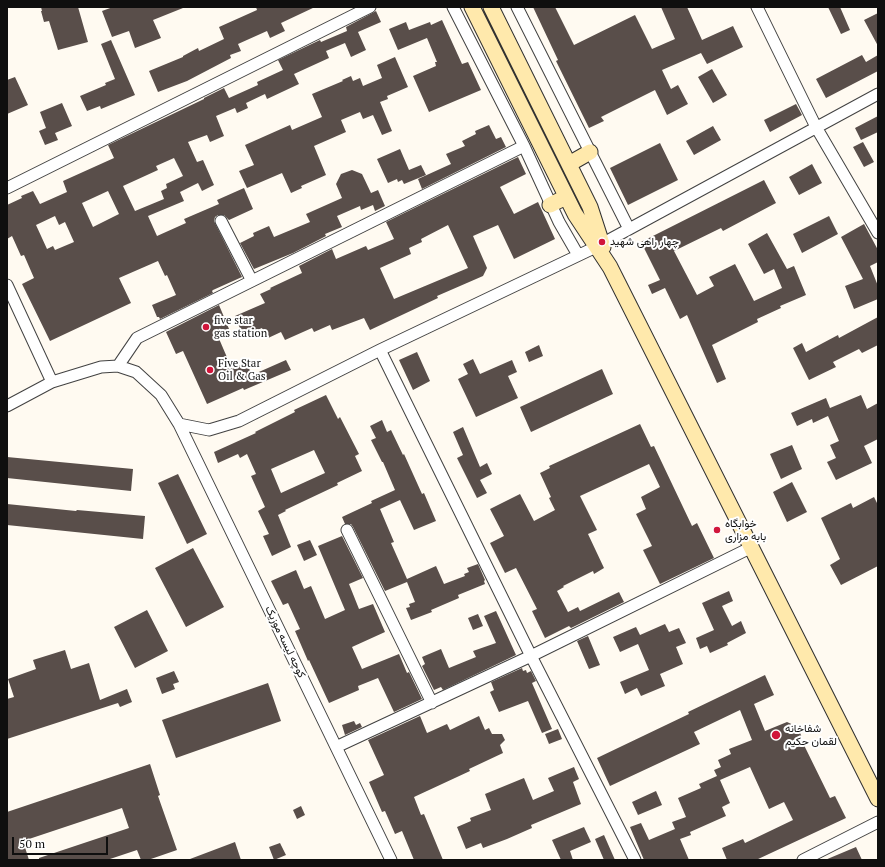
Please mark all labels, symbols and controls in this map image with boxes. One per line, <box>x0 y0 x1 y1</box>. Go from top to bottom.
place label: چهار راهی شهید <box>610 235 679 249</box>
marker: چهار راهی شهید <box>597 237 607 247</box>
place label: five star gas station <box>214 314 267 340</box>
marker: five star gas station <box>201 322 211 332</box>
place label: Five Star Oil & Gas <box>218 357 266 383</box>
marker: Five Star Oil & Gas <box>205 365 215 375</box>
place label: خوابگاه بابه مزاری <box>725 517 766 543</box>
marker: خوابگاه بابه مزاری <box>712 525 722 535</box>
street label: کوچه لیسه موزیک <box>262 604 308 680</box>
place label: شفاخانه لقمان حکیم <box>785 722 837 748</box>
marker: شفاخانه لقمان حکیم <box>770 729 782 741</box>
scale bar <box>14 829 110 855</box>
text: 50 m <box>19 836 45 851</box>

